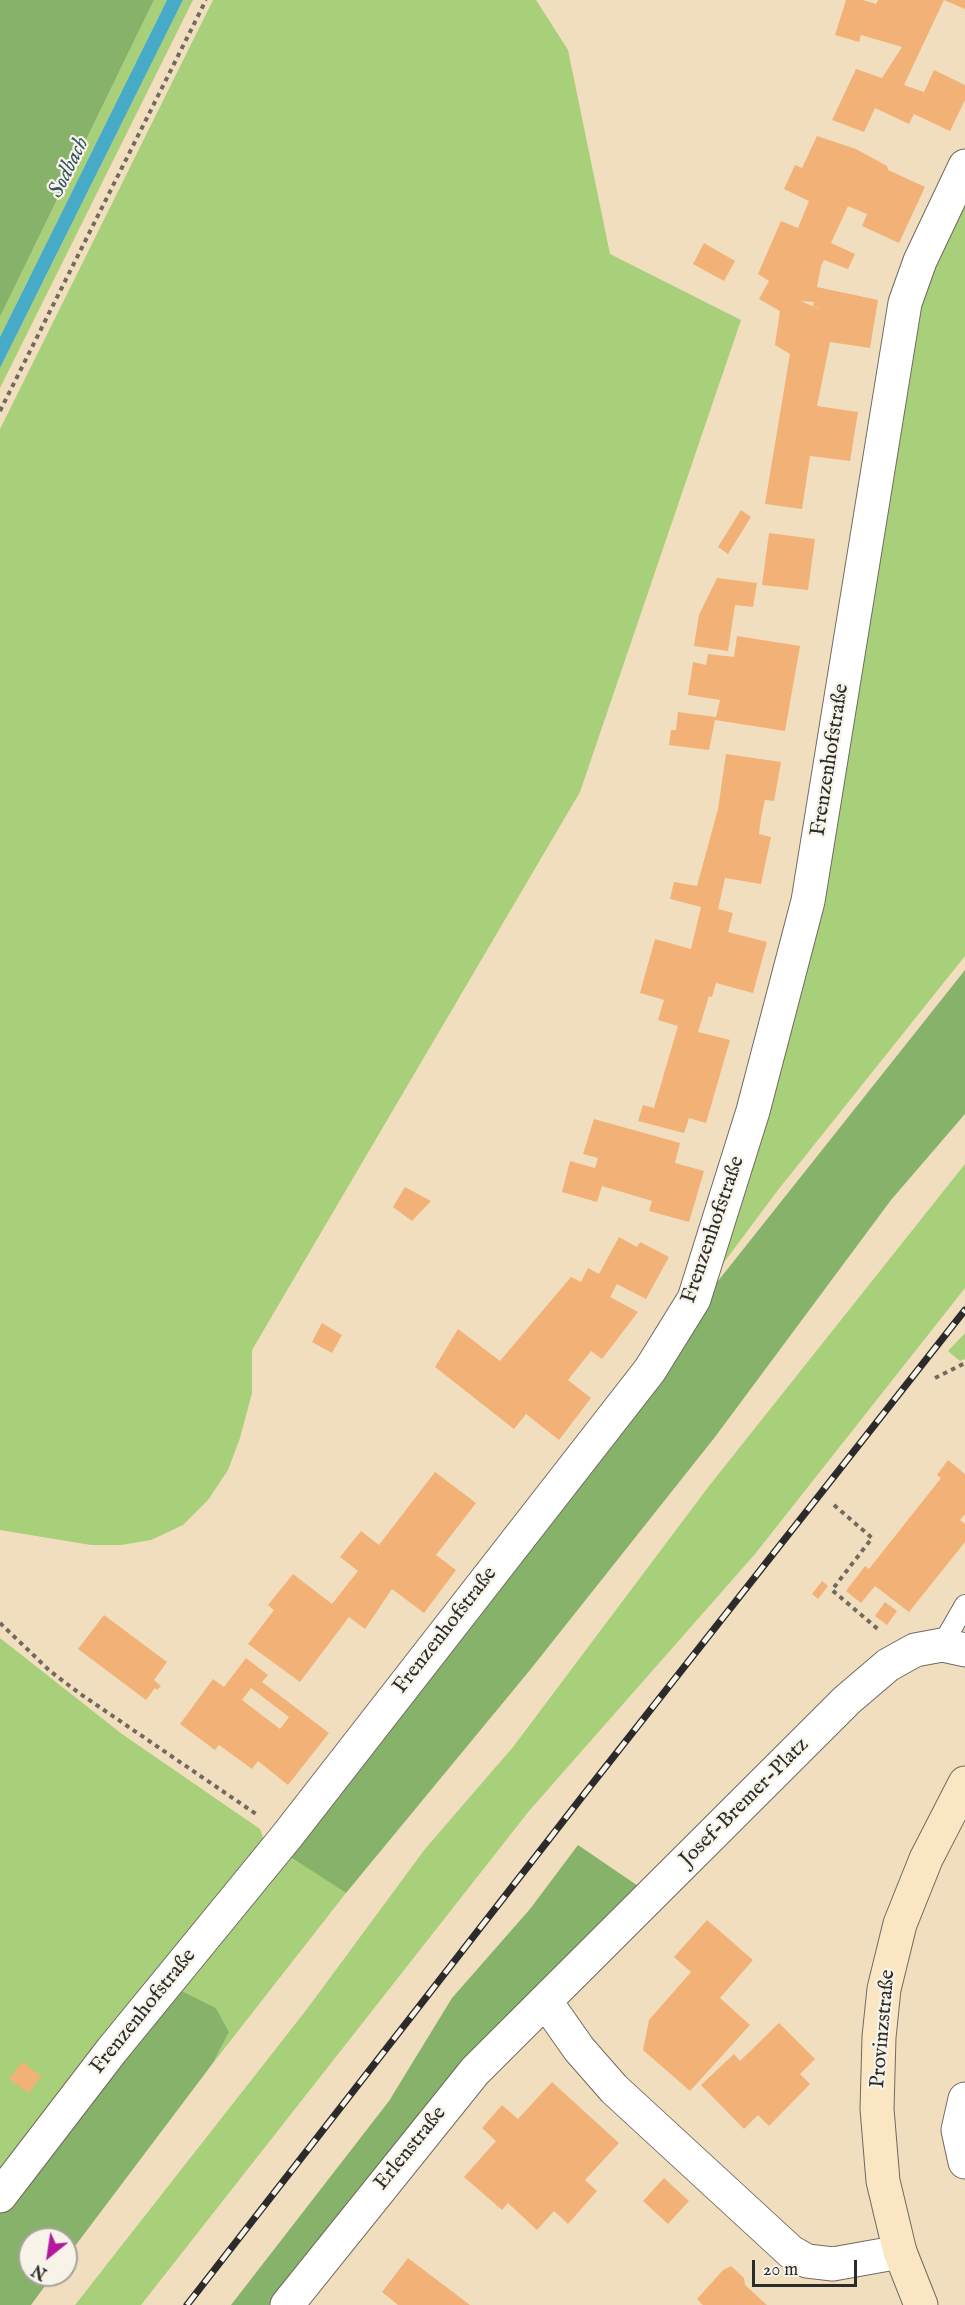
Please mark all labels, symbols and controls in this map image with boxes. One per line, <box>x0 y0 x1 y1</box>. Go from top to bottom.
water label: Sodbach <box>44 133 96 203</box>
street label: Frenzenhofstraße <box>807 682 855 838</box>
street label: Frenzenhofstraße <box>677 1153 751 1307</box>
street label: Frenzenhofstraße <box>389 1563 503 1699</box>
street label: Josef-Bremer-Platz <box>675 1733 815 1873</box>
street label: Frenzenhofstraße <box>86 1944 202 2080</box>
street label: Provinzstraße <box>866 1969 902 2089</box>
street label: Erlenstraße <box>370 2102 452 2196</box>
north arrow <box>18 2227 78 2287</box>
scale bar <box>755 2248 860 2286</box>
text: N <box>29 2259 51 2283</box>
text: 20 m <box>763 2259 798 2282</box>

